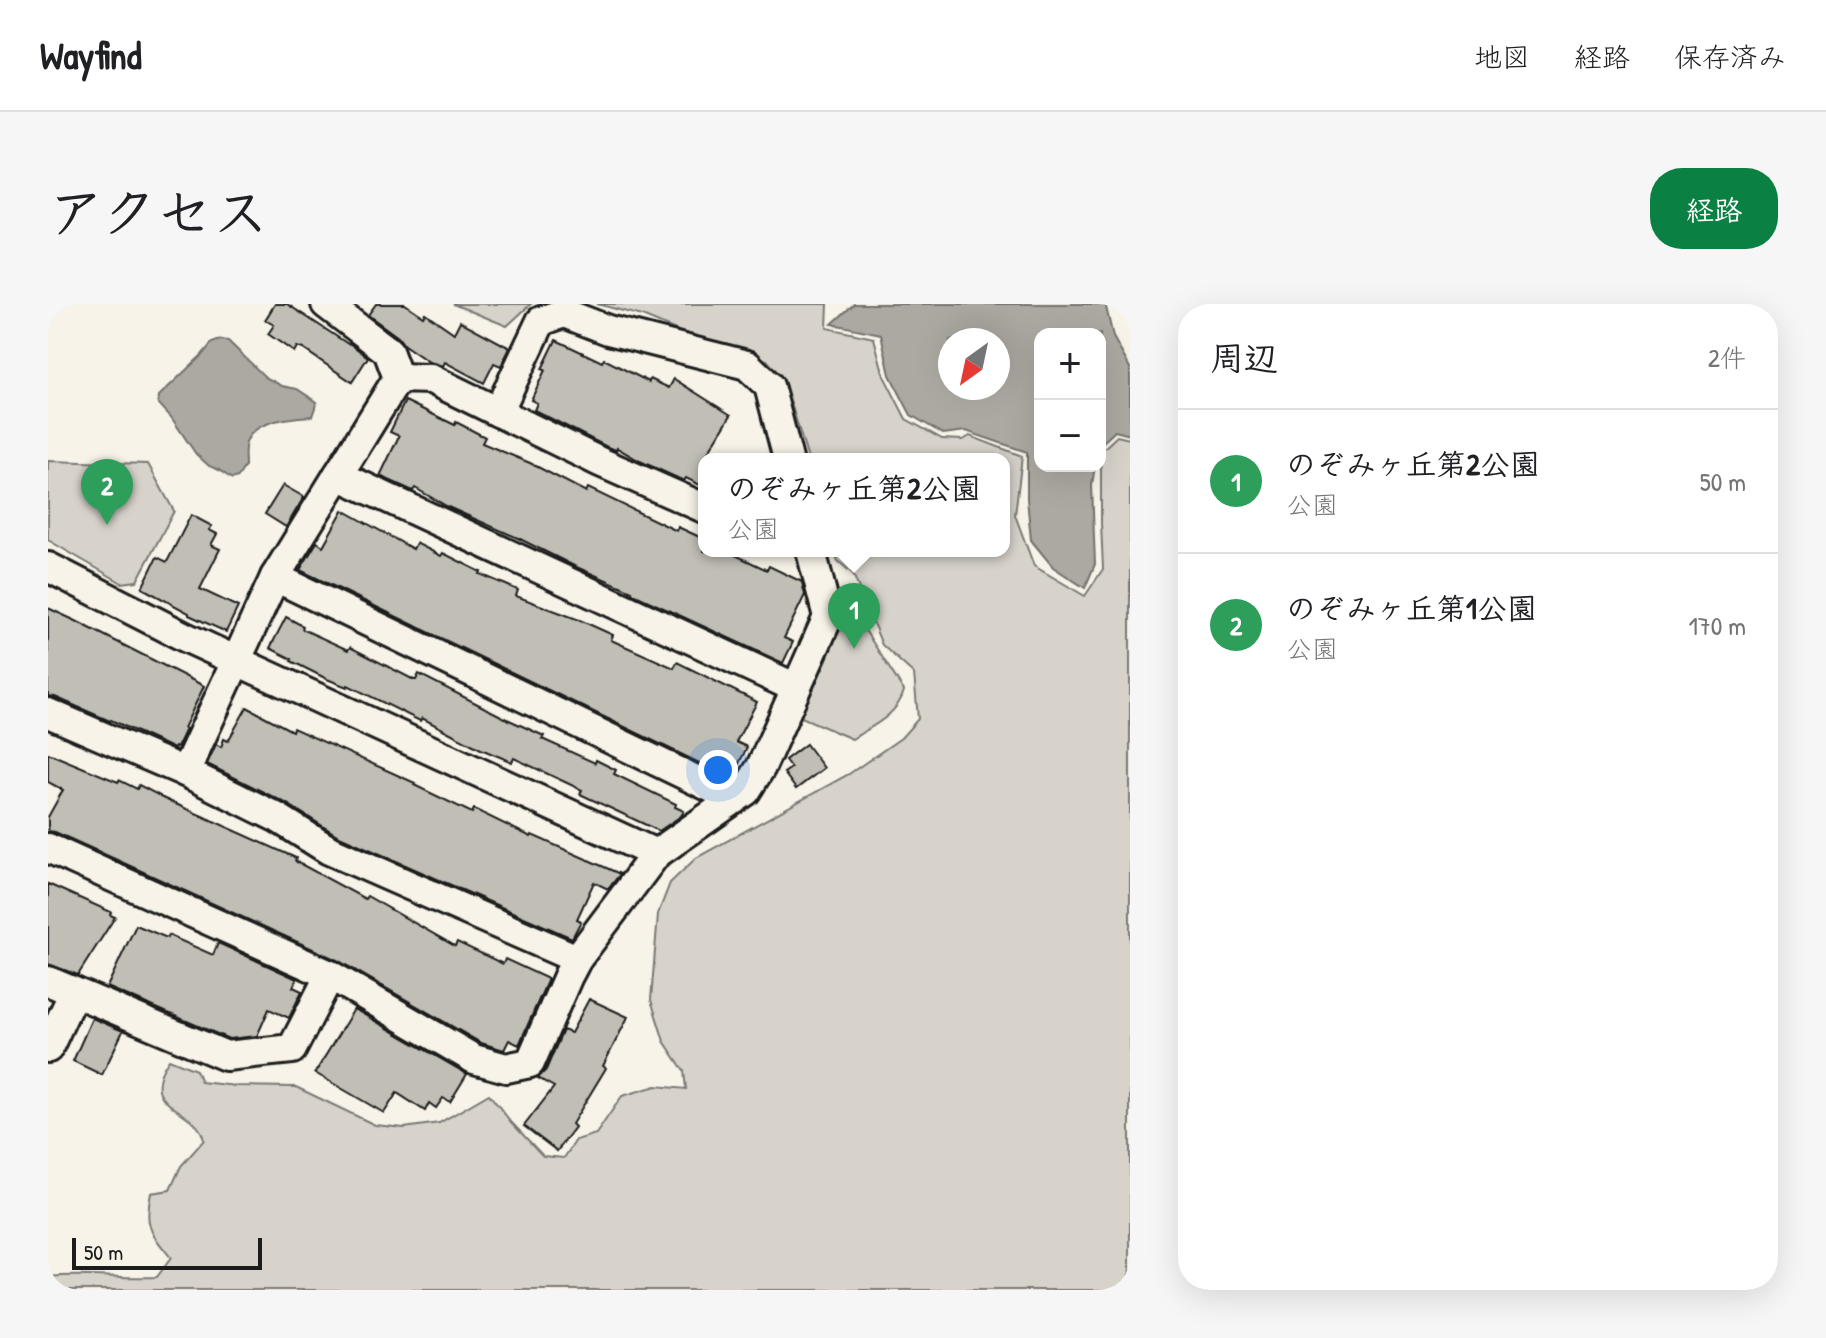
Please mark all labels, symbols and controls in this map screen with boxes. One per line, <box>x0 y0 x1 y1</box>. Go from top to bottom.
text: Wayfind <box>40 29 142 81</box>
text: 地図 <box>1474 38 1530 76</box>
text: 経路 <box>1574 38 1630 76</box>
text: 保存済み <box>1674 38 1786 76</box>
button: 経路 <box>1650 168 1778 249</box>
text: アクセス <box>48 174 269 249</box>
north arrow <box>938 328 1010 400</box>
map controls <box>1034 328 1106 472</box>
button: + <box>1034 328 1106 400</box>
text: 周辺 <box>1210 335 1278 381</box>
text: 2件 <box>1708 340 1746 375</box>
button: − <box>1034 400 1106 472</box>
text: のぞみヶ丘第2公園 <box>1286 444 1540 484</box>
popup <box>698 453 1010 557</box>
pin: 2 <box>81 459 133 525</box>
text: 1 <box>1231 464 1241 499</box>
text: 50 m <box>1700 464 1746 499</box>
text: のぞみヶ丘第2公園 <box>727 468 981 508</box>
text: 公園 <box>1286 487 1338 522</box>
text: 公園 <box>727 511 779 546</box>
pin: 1 <box>828 583 880 649</box>
text: のぞみヶ丘第1公園 <box>1286 588 1537 628</box>
text: 2 <box>1230 608 1242 643</box>
text: 170 m <box>1688 608 1746 643</box>
text: 公園 <box>1286 631 1338 666</box>
your location <box>698 750 738 790</box>
scale bar <box>72 1234 262 1270</box>
text: 50 m <box>84 1237 123 1267</box>

